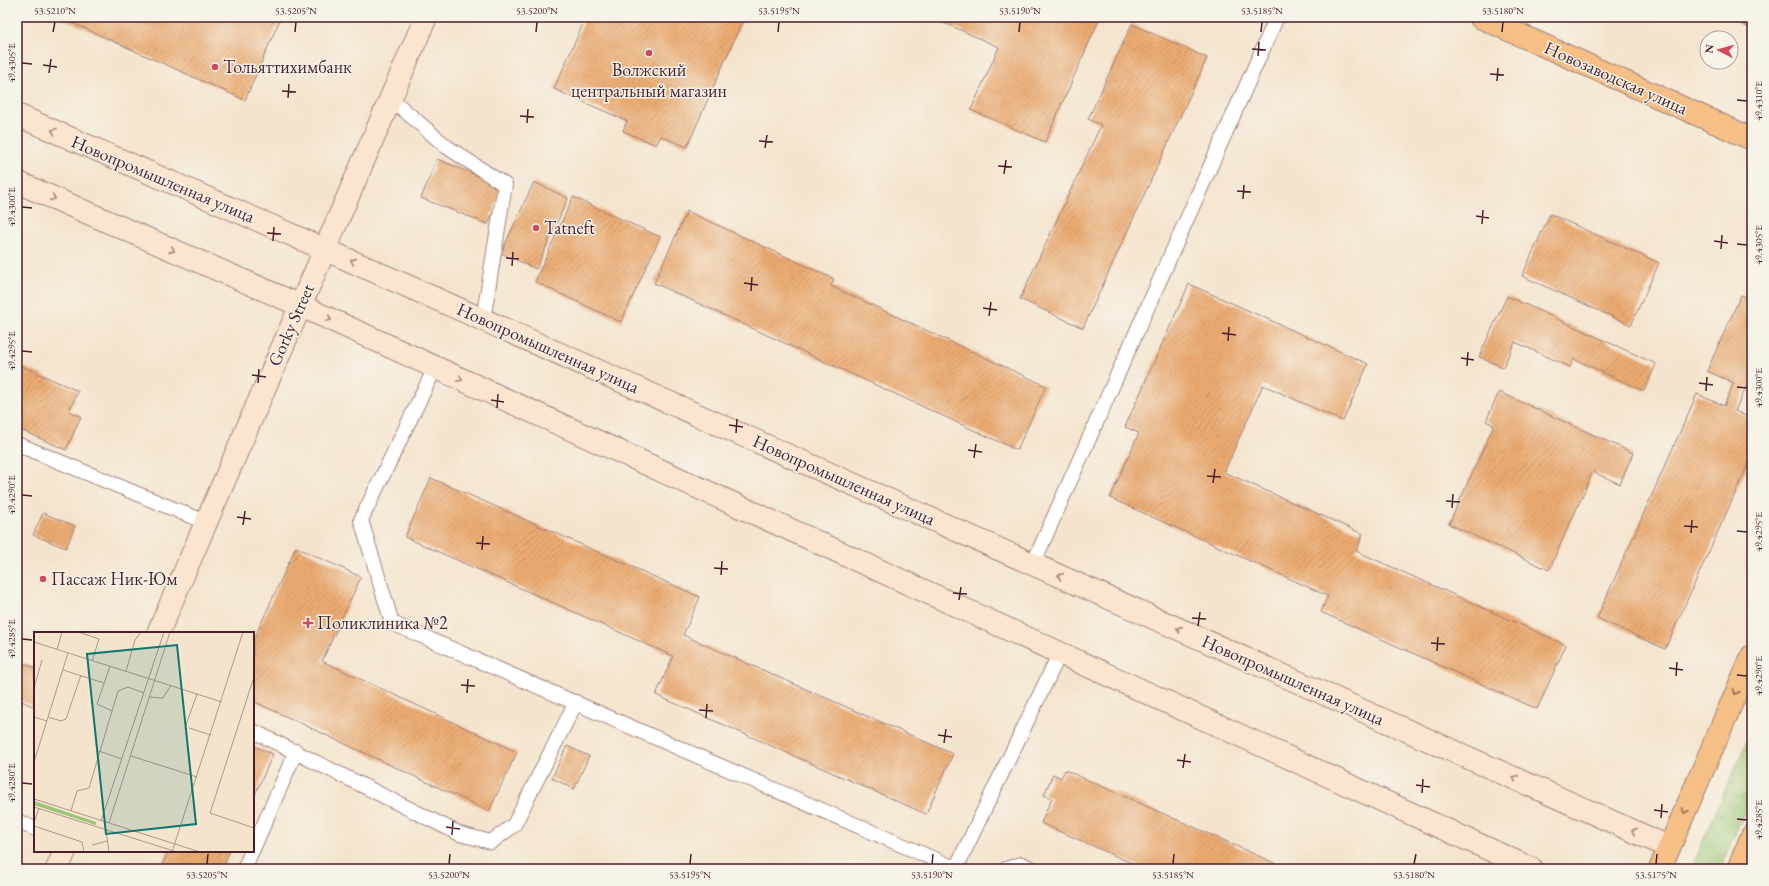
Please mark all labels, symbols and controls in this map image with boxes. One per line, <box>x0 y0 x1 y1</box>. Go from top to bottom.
text: 53.5210°N <box>34 4 76 17</box>
text: 53.5205°N <box>275 4 317 17</box>
text: 53.5200°N <box>516 4 558 17</box>
text: 53.5195°N <box>758 4 800 17</box>
text: 53.5190°N <box>999 4 1041 17</box>
text: 53.5185°N <box>1241 4 1283 17</box>
text: 53.5180°N <box>1482 4 1524 17</box>
north arrow <box>1699 30 1739 70</box>
street label: Новозаводская улица <box>1541 36 1692 120</box>
text: 49.4305°E <box>5 43 18 83</box>
text: N <box>1702 44 1716 54</box>
marker: Волжский центральный магазин <box>644 48 654 58</box>
place label: Тольяттихимбанк <box>223 55 352 78</box>
place label: Волжский центральный магазин <box>571 58 727 102</box>
marker: Тольяттихимбанк <box>210 62 220 72</box>
text: 49.4310°E <box>1752 81 1765 121</box>
one-way arrow <box>51 128 58 136</box>
street label: Новопромышленная улица <box>68 129 259 228</box>
text: 49.4300°E <box>5 187 18 227</box>
one-way arrow <box>48 193 56 201</box>
place label: Tatneft <box>544 216 595 239</box>
marker: Tatneft <box>531 223 541 233</box>
text: 49.4305°E <box>1752 225 1765 265</box>
one-way arrow <box>167 245 175 253</box>
one-way arrow <box>349 258 356 266</box>
street label: Gorky Street <box>262 280 319 369</box>
street label: Новопромышленная улица <box>453 297 644 398</box>
one-way arrow <box>325 314 333 322</box>
text: 49.4295°E <box>5 331 18 371</box>
text: 49.4300°E <box>1752 368 1765 408</box>
one-way arrow <box>456 374 464 382</box>
street label: Новопромышленная улица <box>749 429 940 530</box>
text: 49.4290°E <box>5 475 18 515</box>
text: 49.4295°E <box>1752 512 1765 552</box>
place label: Пассаж Ник-Юм <box>51 567 178 590</box>
one-way arrow <box>1056 573 1064 581</box>
marker: Пассаж Ник-Юм <box>38 574 48 584</box>
place label: Поликлиника №2 <box>317 611 448 634</box>
marker: Поликлиника №2 <box>302 617 314 629</box>
text: 49.4285°E <box>5 619 18 659</box>
one-way arrow <box>1175 625 1182 633</box>
street label: Новопромышленная улица <box>1198 629 1389 730</box>
inset map <box>34 632 254 852</box>
text: 49.4290°E <box>1752 656 1765 696</box>
one-way arrow <box>1733 688 1741 695</box>
text: 49.4280°E <box>5 763 18 803</box>
one-way arrow <box>1511 775 1519 783</box>
text: 49.4285°E <box>1752 800 1765 840</box>
one-way arrow <box>1682 807 1690 814</box>
one-way arrow <box>1630 828 1638 836</box>
text: 53.5205°N <box>186 868 228 881</box>
text: 53.5200°N <box>428 868 470 881</box>
text: 53.5195°N <box>669 868 711 881</box>
text: 53.5190°N <box>911 868 953 881</box>
text: 53.5185°N <box>1152 868 1194 881</box>
text: 53.5180°N <box>1393 868 1435 881</box>
text: 53.5175°N <box>1635 868 1677 881</box>

